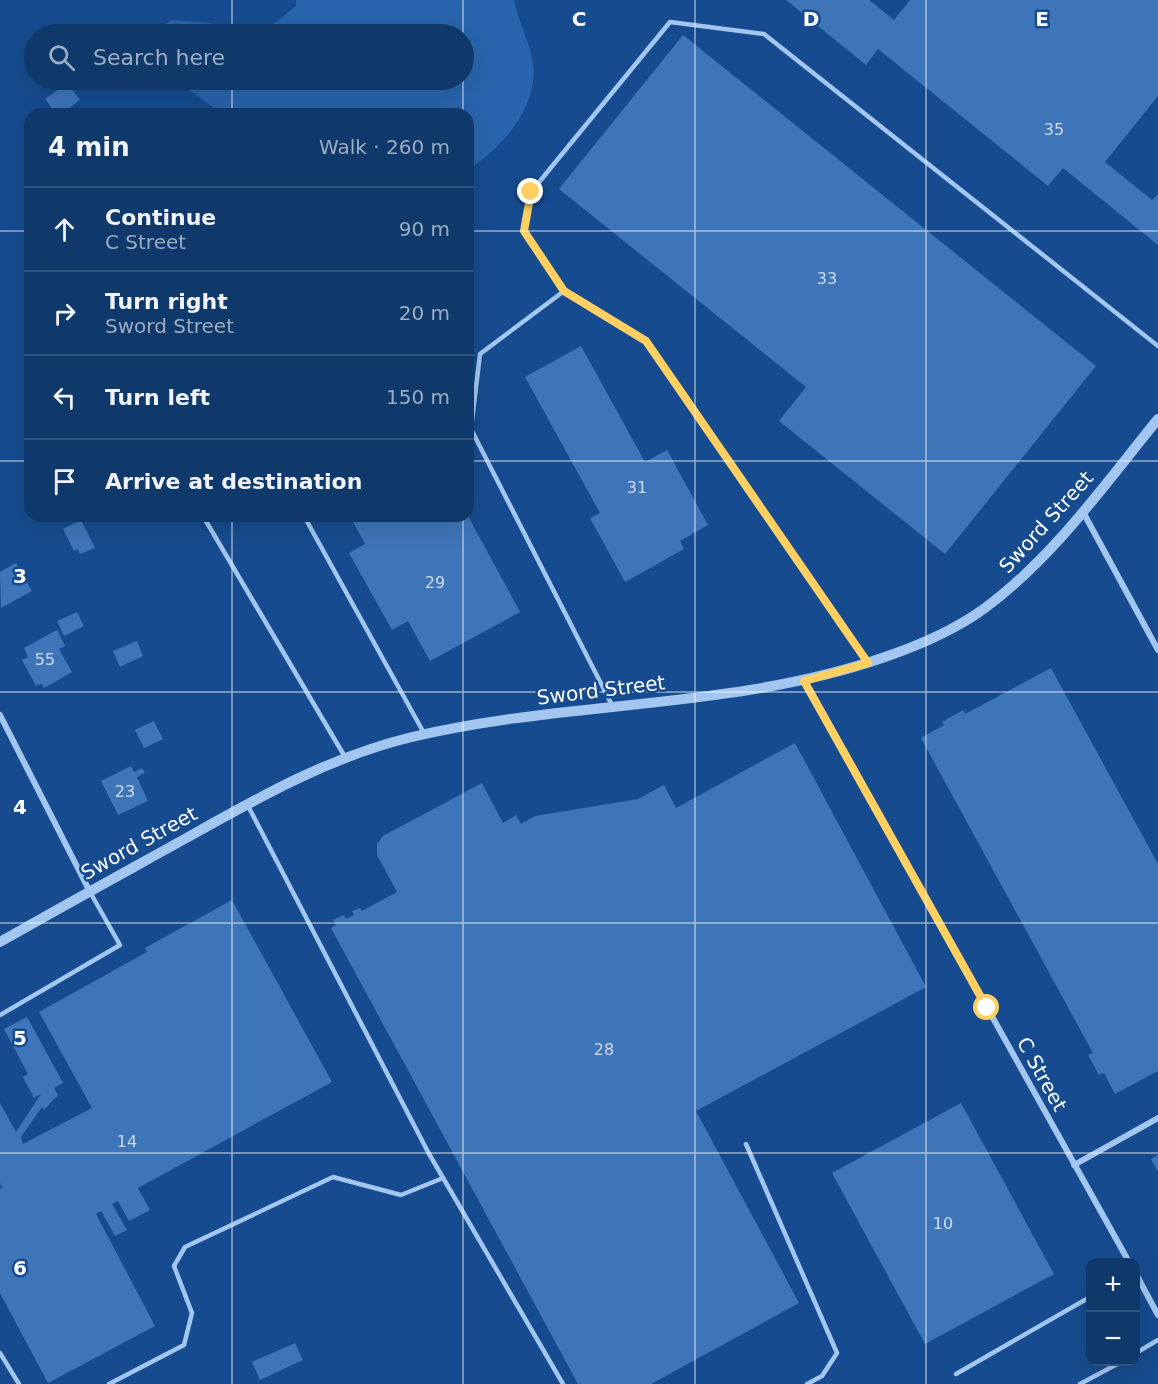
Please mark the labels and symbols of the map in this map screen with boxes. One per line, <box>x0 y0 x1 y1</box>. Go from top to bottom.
text: C <box>572 7 586 31</box>
text: D <box>803 7 819 31</box>
text: E <box>1035 7 1049 31</box>
house number: 35 <box>1044 120 1064 139</box>
route end <box>517 178 543 204</box>
house number: 33 <box>817 269 837 288</box>
street label: Sword Street <box>994 466 1098 578</box>
house number: 31 <box>627 478 647 497</box>
text: 3 <box>13 564 27 588</box>
house number: 29 <box>425 573 445 592</box>
house number: 55 <box>35 650 55 669</box>
street label: Sword Street <box>536 670 667 710</box>
house number: 23 <box>115 782 135 801</box>
text: 4 <box>13 795 27 819</box>
street label: Sword Street <box>77 801 201 885</box>
route start <box>973 994 999 1020</box>
text: 5 <box>13 1026 27 1050</box>
street label: C Street <box>1012 1033 1072 1115</box>
house number: 28 <box>594 1040 614 1059</box>
house number: 14 <box>117 1132 137 1151</box>
house number: 10 <box>933 1214 953 1233</box>
text: 6 <box>13 1256 27 1280</box>

